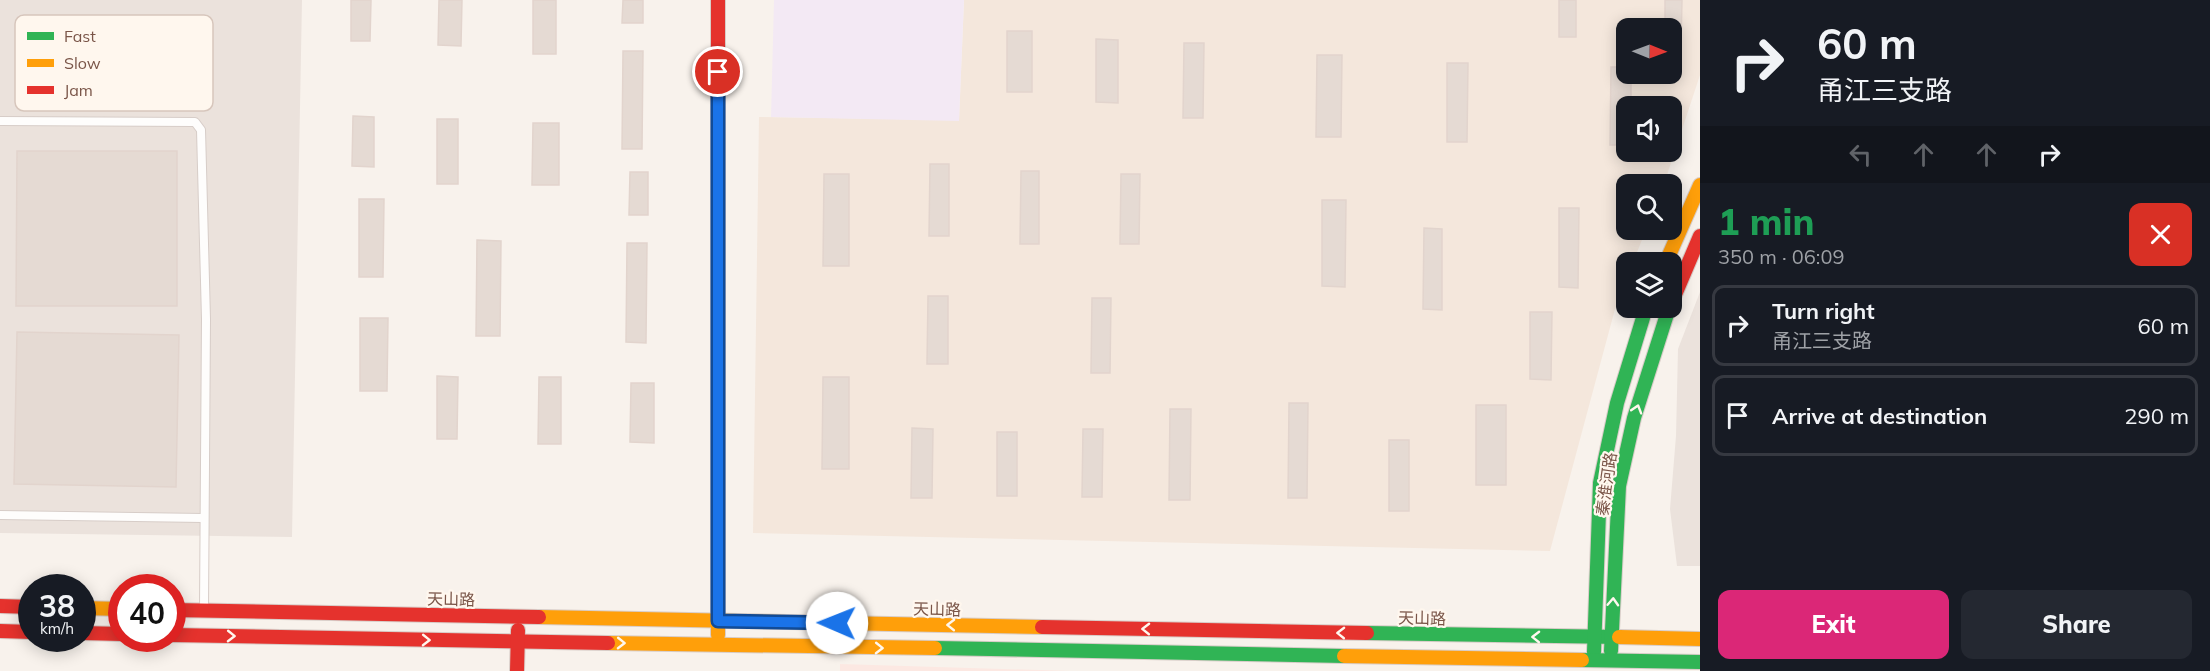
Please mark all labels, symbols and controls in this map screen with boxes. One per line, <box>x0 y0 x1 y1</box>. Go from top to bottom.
legend <box>15 15 213 111</box>
text: 60 m <box>1817 17 1917 70</box>
north arrow <box>1616 18 1682 84</box>
map controls <box>1616 18 1682 318</box>
icon: right <box>1718 24 1796 102</box>
text: Fast <box>64 26 96 46</box>
pin <box>692 46 743 97</box>
text: Slow <box>64 53 101 73</box>
icon: arrive <box>701 55 734 88</box>
text: 甬江三支路 <box>1817 73 1952 107</box>
text: Jam <box>64 80 93 100</box>
button: sound <box>1616 96 1682 162</box>
icon: left <box>1844 138 1877 171</box>
icon: ahead <box>1907 138 1940 171</box>
icon: ahead <box>1970 138 2003 171</box>
icon: right <box>2033 138 2066 171</box>
button: search <box>1616 174 1682 240</box>
text: 1 min <box>1718 199 1814 244</box>
button: close <box>2129 203 2192 266</box>
text: 350 m · 06:09 <box>1718 244 1844 269</box>
button: layers <box>1616 252 1682 318</box>
text: Turn right <box>1772 297 1875 325</box>
icon: right <box>1721 309 1754 342</box>
text: 60 m <box>2138 312 2189 340</box>
text: 甬江三支路 <box>1772 328 1872 353</box>
icon: arrive <box>1721 399 1754 432</box>
text: Arrive at destination <box>1772 402 1987 430</box>
text: 290 m <box>2124 402 2189 430</box>
one-way arrow <box>1630 404 1642 415</box>
street label: 秦淮河路 <box>1592 451 1620 517</box>
speed limit sign: 40 <box>108 574 186 652</box>
text: 38 <box>39 587 75 625</box>
street label: 天山路 <box>427 589 475 609</box>
button: Exit <box>1718 590 1949 659</box>
button: Share <box>1961 590 2192 659</box>
position arrow <box>805 591 869 655</box>
one-way arrow <box>1607 598 1620 607</box>
street label: 天山路 <box>913 599 961 619</box>
street label: 天山路 <box>1398 608 1446 628</box>
text: km/h <box>40 619 74 638</box>
one-way arrow <box>946 619 955 632</box>
one-way arrow <box>1141 623 1150 635</box>
one-way arrow <box>1336 627 1345 639</box>
one-way arrow <box>226 630 235 642</box>
one-way arrow <box>1531 631 1540 643</box>
one-way arrow <box>421 634 430 646</box>
one-way arrow <box>616 637 625 650</box>
one-way arrow <box>874 642 883 654</box>

